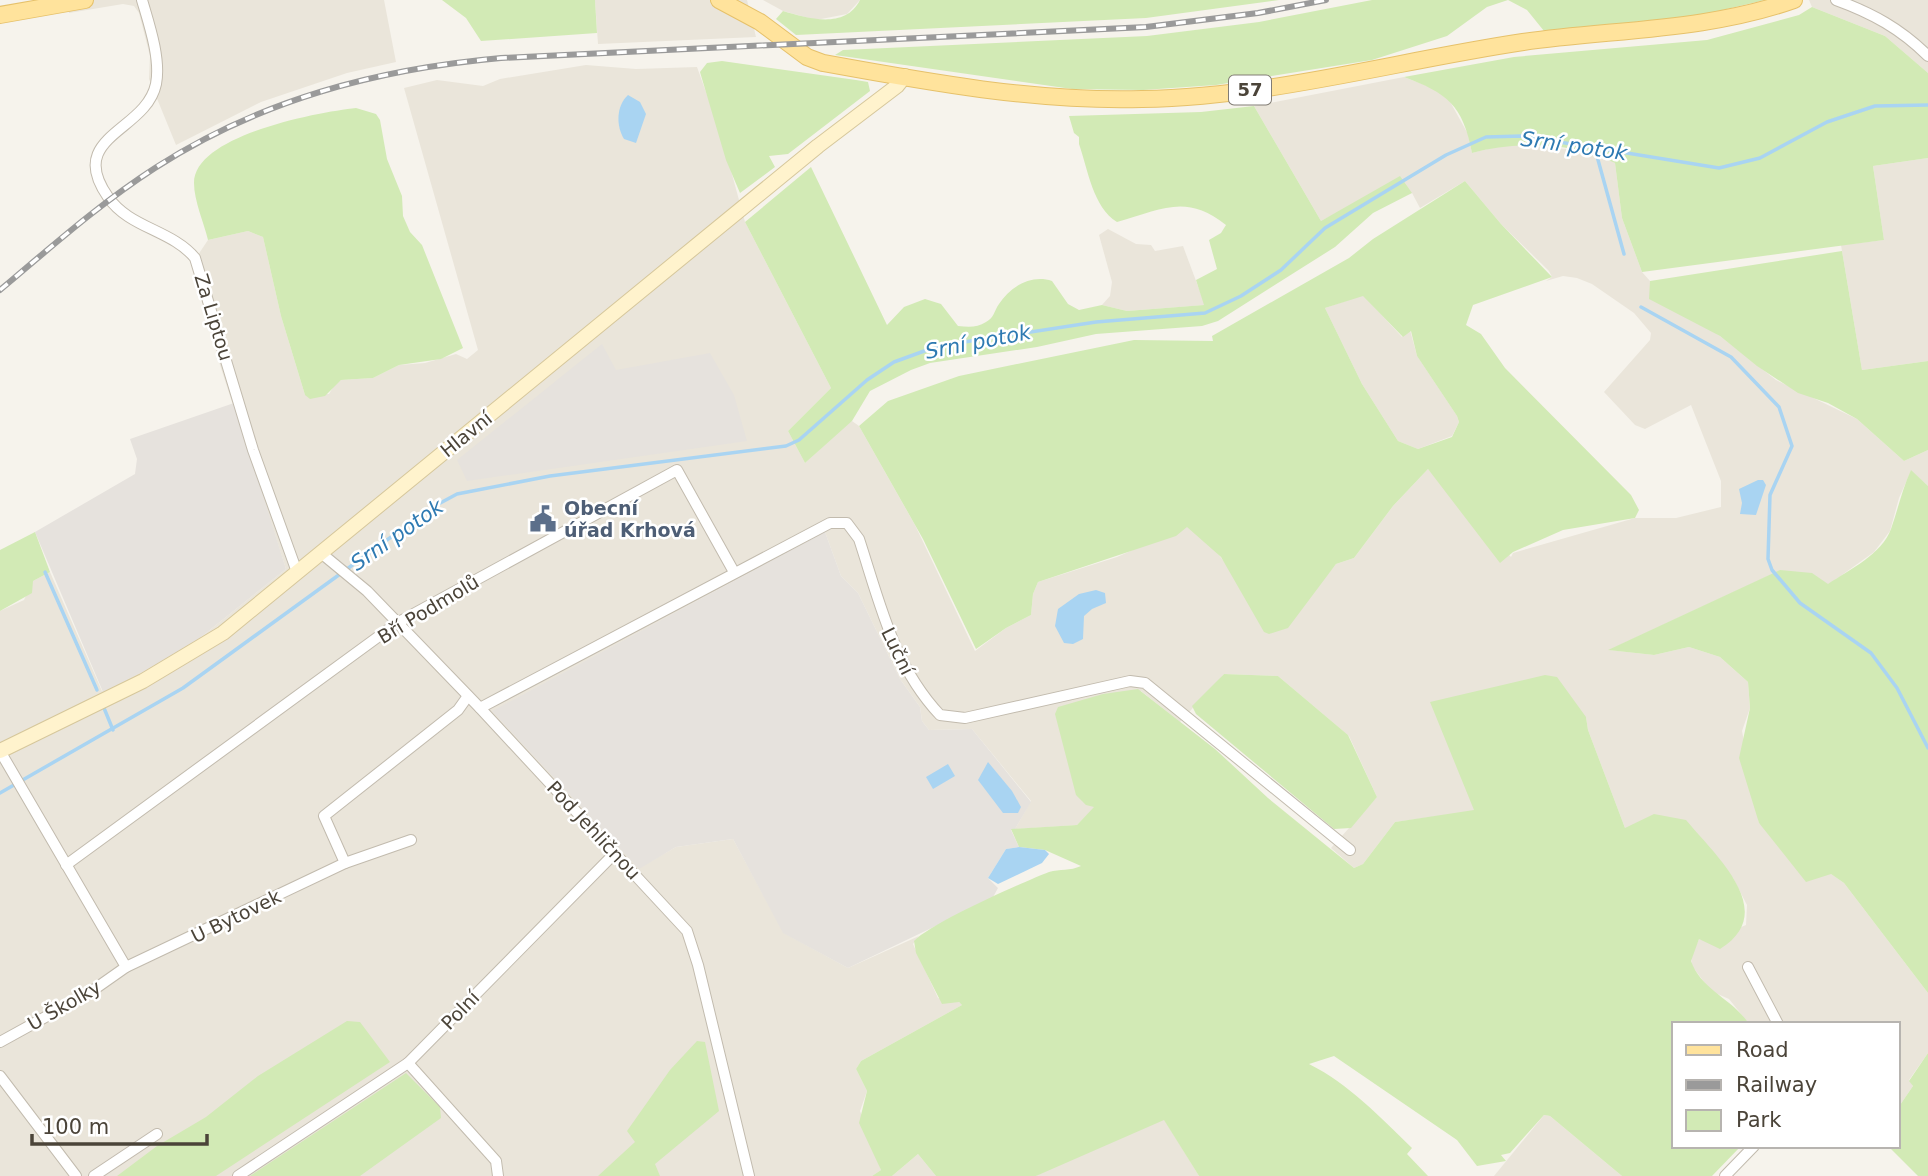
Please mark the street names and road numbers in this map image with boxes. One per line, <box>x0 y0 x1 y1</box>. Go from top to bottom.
road number: 57 <box>1229 76 1271 104</box>
street label: Za Liptou <box>190 271 238 363</box>
street label: Hlavní <box>436 406 497 461</box>
street label: Bří Podmolů <box>373 570 483 648</box>
street label: Luční <box>877 624 919 679</box>
street label: Pod Jehličnou <box>543 776 645 884</box>
street label: U Bytovek <box>187 885 285 947</box>
street label: U Školky <box>23 974 104 1035</box>
street label: Polní <box>436 986 484 1034</box>

